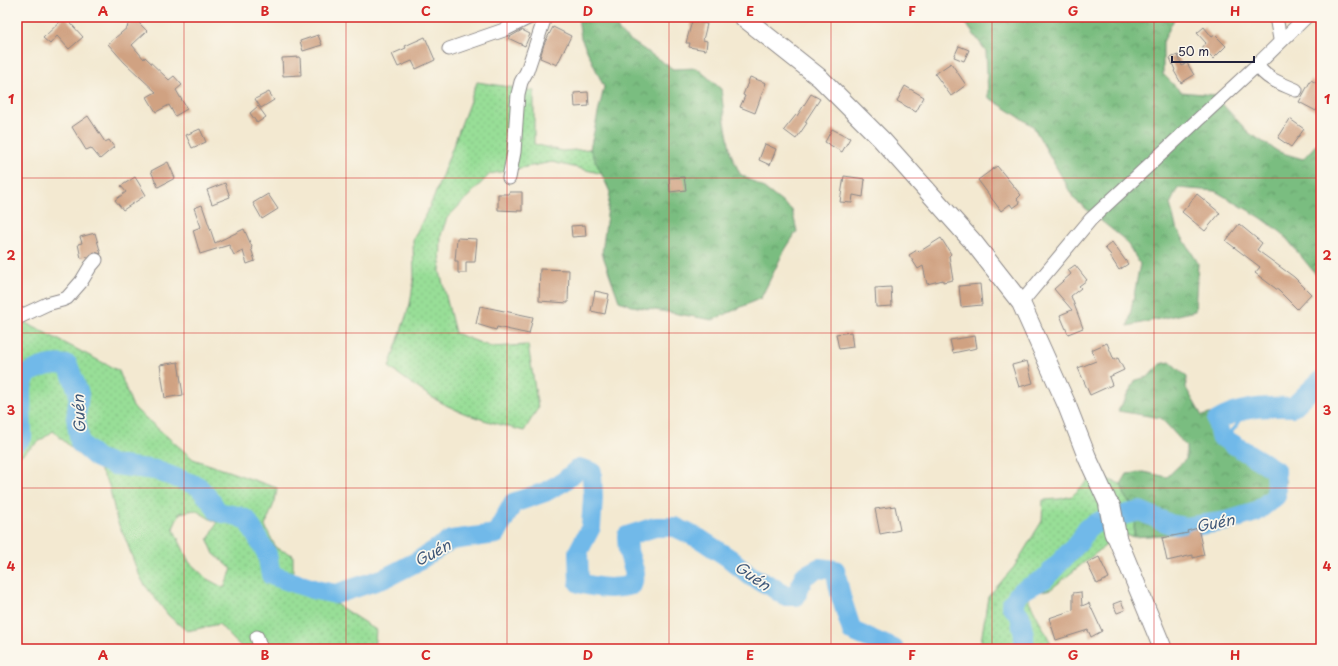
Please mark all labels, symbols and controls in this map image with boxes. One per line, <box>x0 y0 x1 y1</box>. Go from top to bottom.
text: A <box>98 1 108 20</box>
text: B <box>261 1 270 20</box>
text: C <box>421 1 431 20</box>
text: D <box>583 1 593 20</box>
text: E <box>746 1 754 20</box>
text: F <box>908 1 916 20</box>
text: G <box>1068 1 1078 20</box>
text: H <box>1230 1 1240 20</box>
scale bar <box>1172 38 1254 64</box>
text: 50 m <box>1178 42 1209 60</box>
text: 1 <box>8 89 14 108</box>
text: 1 <box>1324 89 1330 108</box>
text: 2 <box>6 245 16 264</box>
text: 2 <box>1322 245 1332 264</box>
water label: Guén <box>65 394 90 434</box>
text: 3 <box>7 400 16 419</box>
text: 3 <box>1323 400 1332 419</box>
water label: Guén <box>1194 507 1237 537</box>
water label: Guén <box>410 533 455 571</box>
water label: Guén <box>731 554 776 596</box>
text: 4 <box>7 556 16 575</box>
text: 4 <box>1323 556 1332 575</box>
text: A <box>98 645 108 664</box>
text: B <box>261 645 270 664</box>
text: C <box>421 645 431 664</box>
text: D <box>583 645 593 664</box>
text: E <box>746 645 754 664</box>
text: F <box>908 645 916 664</box>
text: G <box>1068 645 1078 664</box>
text: H <box>1230 645 1240 664</box>

